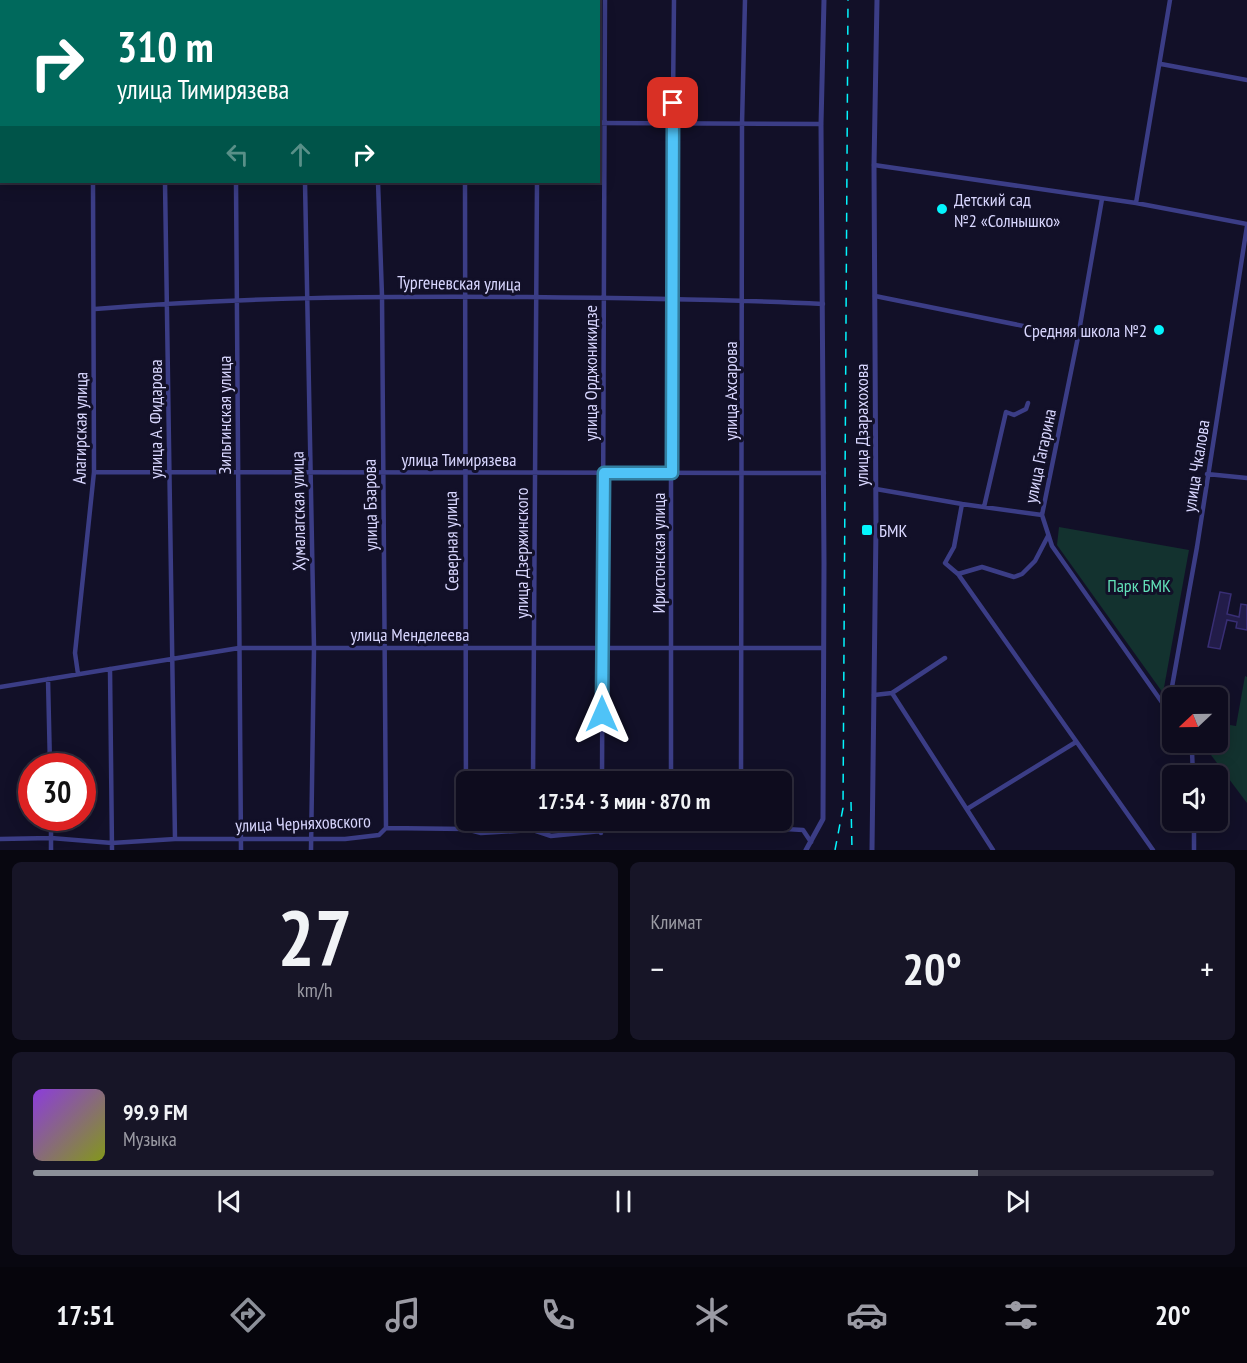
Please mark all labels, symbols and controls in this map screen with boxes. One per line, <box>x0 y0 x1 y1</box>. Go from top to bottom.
text: 310 m <box>117 19 214 74</box>
icon: right <box>18 24 96 102</box>
text: улица Тимирязева <box>117 72 289 106</box>
pin <box>647 77 698 128</box>
icon: arrive <box>656 86 689 119</box>
icon: left <box>221 138 254 171</box>
icon: ahead <box>284 138 317 171</box>
icon: right <box>347 138 380 171</box>
place label: Детский сад №2 «Солнышко» <box>954 188 1060 232</box>
marker: Детский сад №2 «Солнышко» <box>935 202 949 216</box>
street label: Тургеневская улица <box>397 270 521 296</box>
street label: улица Орджоникидзе <box>579 305 602 441</box>
place label: Средняя школа №2 <box>1024 319 1147 342</box>
marker: Средняя школа №2 <box>1152 323 1166 337</box>
street label: улица Ахсарова <box>719 341 742 441</box>
street label: Зильгинская улица <box>213 355 236 475</box>
street label: улица А. Фидарова <box>144 359 167 479</box>
street label: улица Дзарахохова <box>850 364 873 486</box>
street label: Алагирская улица <box>68 372 92 484</box>
street label: улица Гагарина <box>1019 407 1061 505</box>
street label: улица Чкалова <box>1177 418 1215 514</box>
street label: улица Тимирязева <box>402 448 516 471</box>
street label: Хумалагская улица <box>285 451 311 571</box>
street label: улица Бзарова <box>358 459 382 551</box>
street label: улица Дзержинского <box>510 487 533 618</box>
street label: Северная улица <box>439 491 463 591</box>
street label: Иристонская улица <box>647 492 670 614</box>
place label: БМК <box>879 519 907 542</box>
marker: БМК <box>860 523 874 537</box>
park label: Парк БМК <box>1107 574 1171 597</box>
street label: улица Менделеева <box>351 623 470 646</box>
position arrow <box>570 682 634 746</box>
north arrow <box>1162 687 1228 753</box>
map controls <box>1162 687 1228 831</box>
speed limit sign: 30 <box>18 753 96 831</box>
button: sound <box>1162 765 1228 831</box>
text: 17:54 · 3 мин · 870 m <box>538 787 710 815</box>
street label: улица Черняховского <box>235 809 371 837</box>
text: 27 <box>277 887 352 988</box>
text: Климат <box>651 909 702 935</box>
text: 20° <box>903 939 962 997</box>
text: − <box>651 947 664 990</box>
text: + <box>1200 947 1214 990</box>
text: km/h <box>297 977 332 1003</box>
text: 99.9 FM <box>123 1098 188 1126</box>
text: Музыка <box>123 1126 177 1152</box>
icon: previous <box>213 1185 246 1218</box>
icon: pause <box>607 1185 640 1218</box>
icon: next <box>1001 1185 1034 1218</box>
icon: directions <box>227 1294 269 1336</box>
icon: music <box>382 1294 424 1336</box>
icon: phone <box>537 1294 579 1336</box>
icon: climate <box>691 1294 733 1336</box>
icon: car <box>846 1294 888 1336</box>
icon: filters <box>1000 1294 1042 1336</box>
text: 17:51 <box>56 1298 115 1332</box>
text: 20° <box>1155 1298 1191 1332</box>

